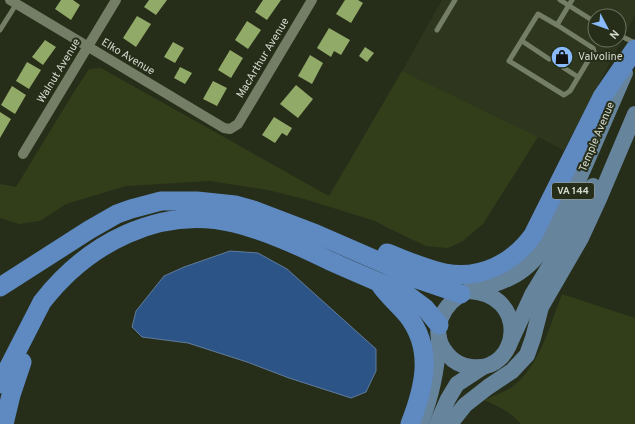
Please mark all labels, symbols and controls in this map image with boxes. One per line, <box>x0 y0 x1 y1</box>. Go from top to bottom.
north arrow <box>587 8 627 48</box>
street label: MacArthur Avenue <box>233 15 293 101</box>
text: N <box>606 26 622 41</box>
street label: Walnut Avenue <box>34 36 84 106</box>
street label: Elko Avenue <box>99 36 157 79</box>
shop icon: Valvoline <box>549 44 575 70</box>
place label: Valvoline <box>578 50 623 64</box>
street label: Temple Avenue <box>576 100 618 174</box>
road number: VA 144 <box>552 183 594 199</box>

